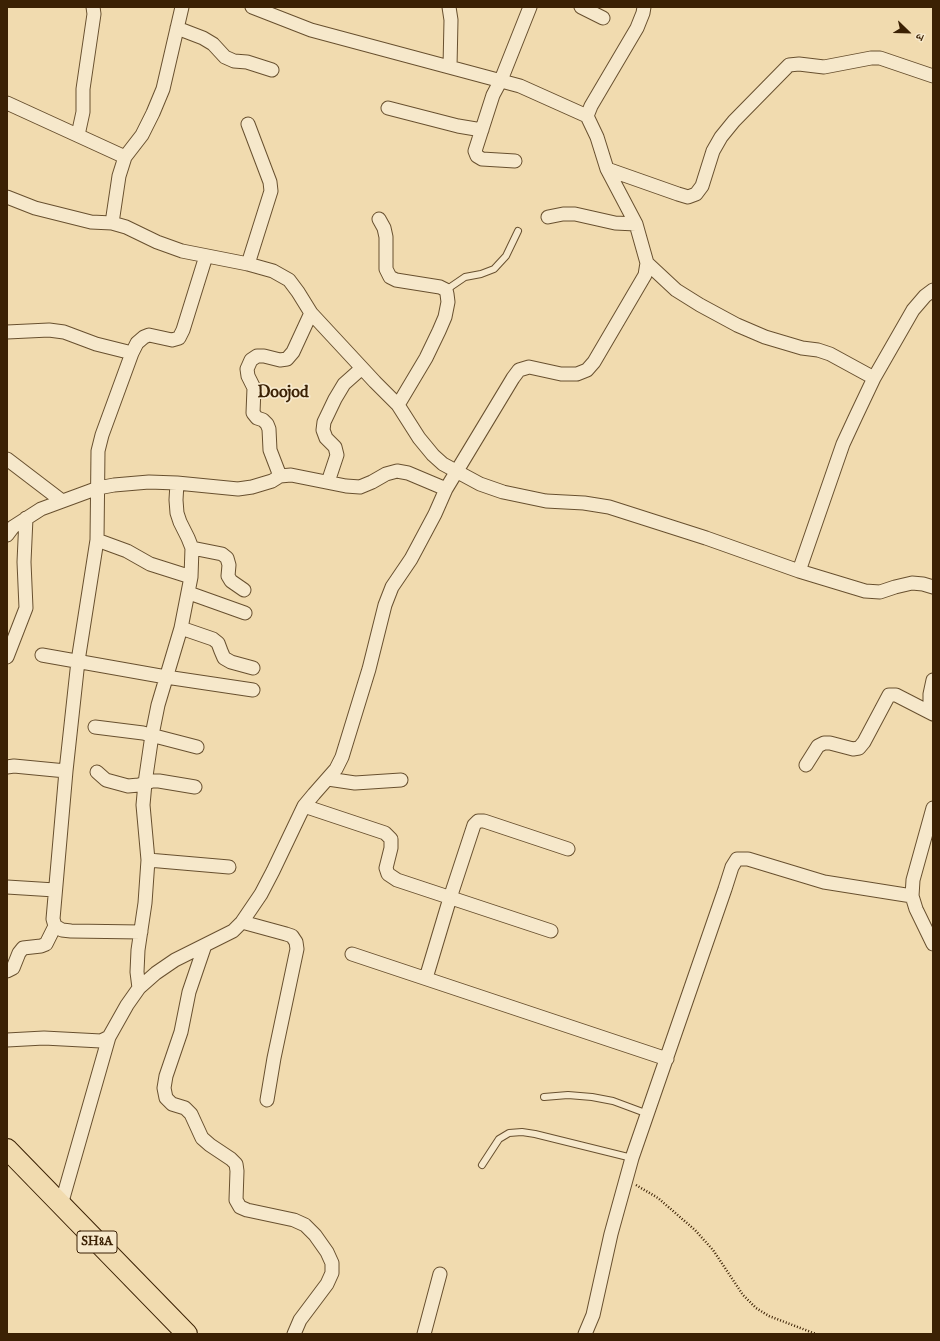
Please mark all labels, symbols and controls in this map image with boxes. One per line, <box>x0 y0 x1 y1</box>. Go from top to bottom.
north arrow <box>888 12 928 52</box>
text: उ <box>912 31 927 42</box>
district label: Doojod <box>258 384 308 404</box>
road number: SH8A <box>77 1231 117 1253</box>

